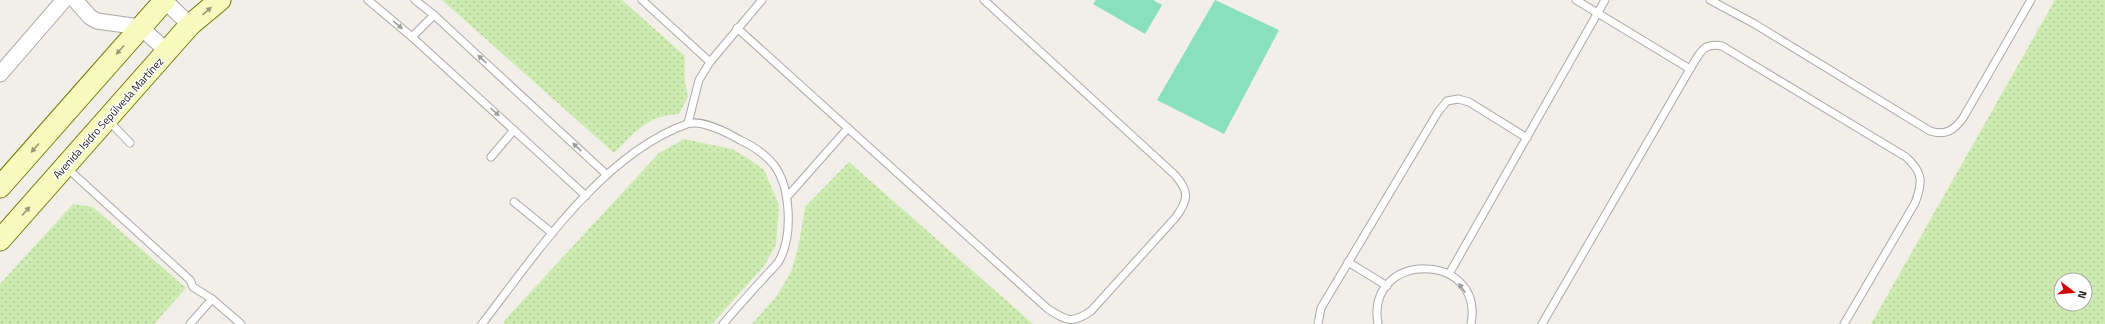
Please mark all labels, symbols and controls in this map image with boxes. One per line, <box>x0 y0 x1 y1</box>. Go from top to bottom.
one-way arrow <box>201 6 212 15</box>
one-way arrow <box>393 20 404 29</box>
one-way arrow <box>116 45 125 55</box>
street label: Avenida Isidro Sepúlveda Martínez <box>49 54 167 182</box>
one-way arrow <box>477 54 487 64</box>
one-way arrow <box>490 107 499 116</box>
one-way arrow <box>30 142 39 153</box>
one-way arrow <box>573 143 582 152</box>
one-way arrow <box>21 206 30 216</box>
north arrow <box>2053 272 2093 312</box>
one-way arrow <box>1458 282 1466 293</box>
text: N <box>2074 289 2091 301</box>

